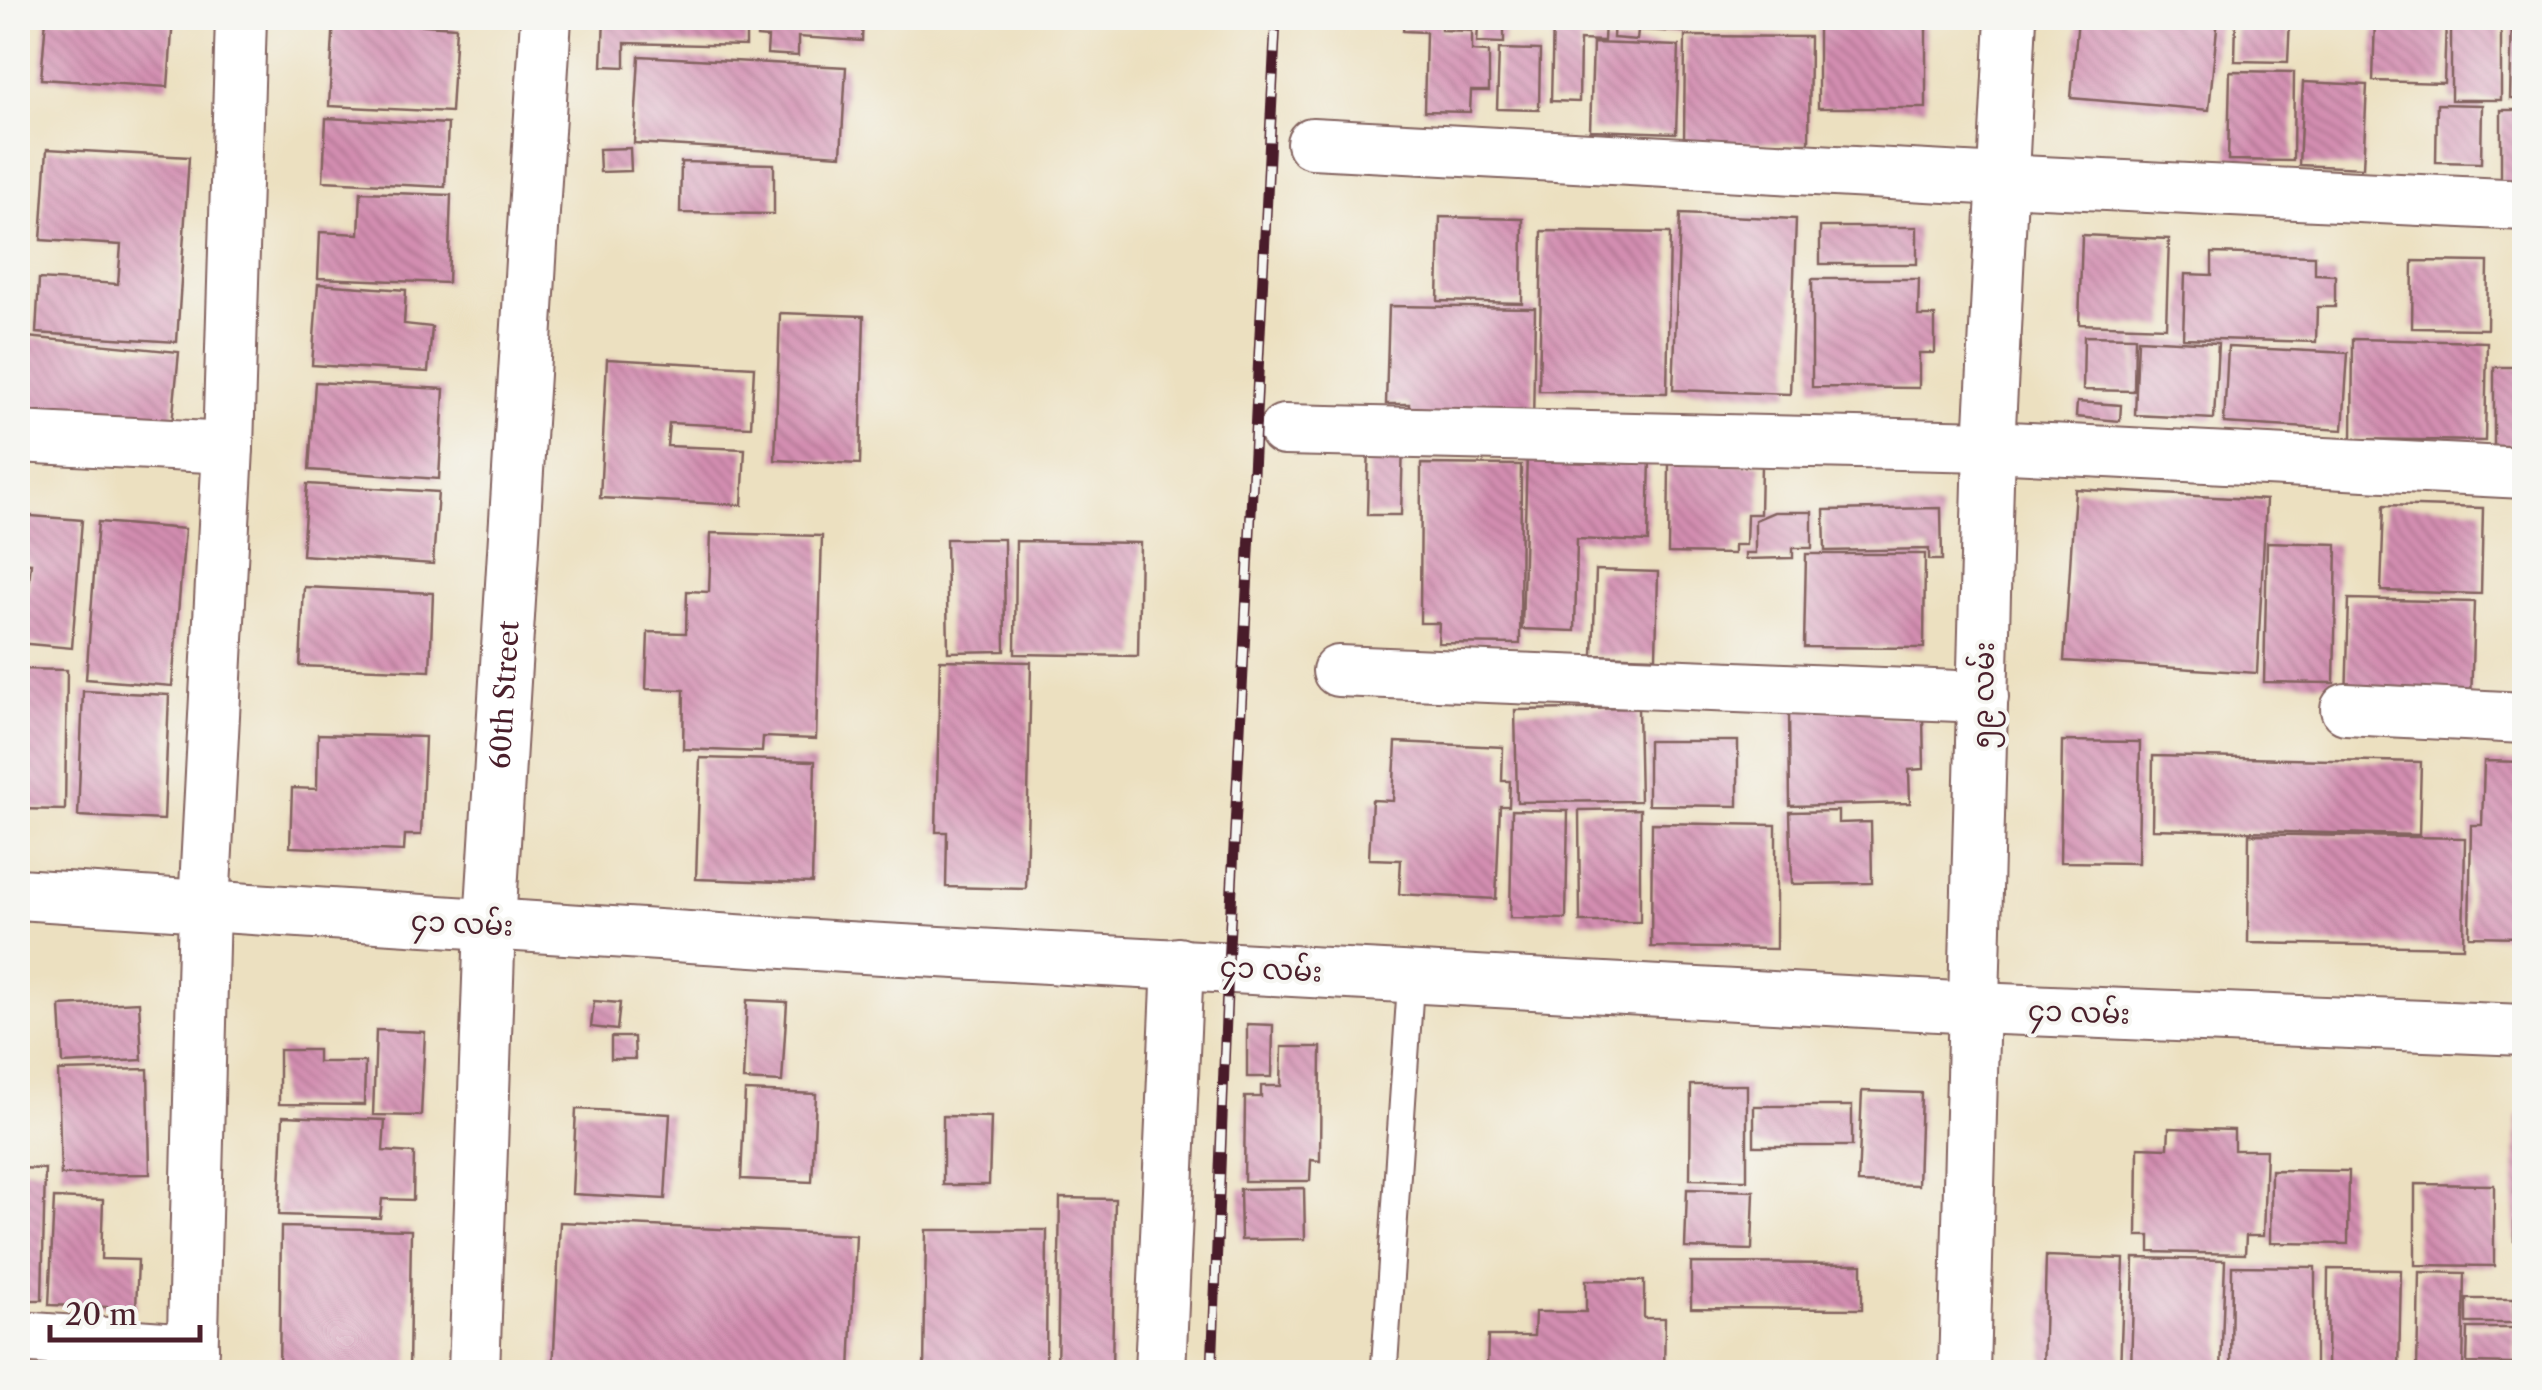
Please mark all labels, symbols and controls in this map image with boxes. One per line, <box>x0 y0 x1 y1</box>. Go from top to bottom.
street label: 60th Street <box>483 619 526 770</box>
street label: ၅၉ လမ်း <box>1964 641 2007 749</box>
street label: ၄၁ လမ်း <box>410 902 514 949</box>
street label: ၄၁ လမ်း <box>1219 948 1323 995</box>
street label: ၄၁ လမ်း <box>2027 992 2131 1037</box>
scale bar <box>50 1280 200 1342</box>
text: 20 m <box>65 1296 137 1333</box>

